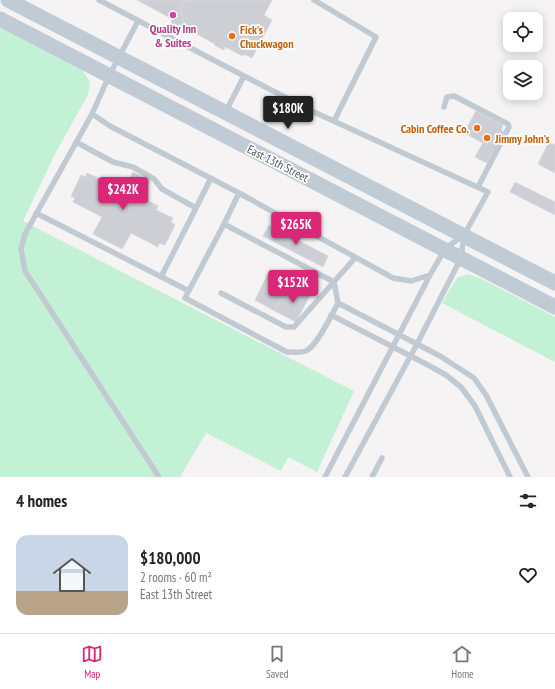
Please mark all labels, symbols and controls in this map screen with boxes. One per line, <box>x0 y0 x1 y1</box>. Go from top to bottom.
marker: Quality Inn & Suites <box>168 10 178 20</box>
map controls <box>503 12 543 100</box>
button: locate <box>503 12 543 52</box>
place label: Quality Inn & Suites <box>150 21 196 50</box>
place label: Fick's Chuckwagon <box>240 22 294 51</box>
marker: Fick's Chuckwagon <box>227 31 237 41</box>
button: layers <box>503 60 543 100</box>
pin: $180K <box>260 96 316 130</box>
text: $180K <box>272 100 304 117</box>
place label: Cabin Coffee Co. <box>401 121 469 136</box>
marker: Cabin Coffee Co. <box>472 123 482 133</box>
place label: Jimmy John's <box>494 131 550 146</box>
marker: Jimmy John's <box>482 133 492 143</box>
street label: East 13th Street <box>245 141 312 185</box>
pin: $242K <box>95 177 151 211</box>
text: $242K <box>107 181 139 198</box>
pin: $265K <box>268 212 324 246</box>
text: $265K <box>280 216 312 233</box>
pin: $152K <box>265 270 321 304</box>
text: $152K <box>277 274 309 291</box>
text: 4 homes <box>16 490 67 512</box>
icon: filters <box>517 490 539 512</box>
text: $180,000 <box>140 547 201 569</box>
icon: home <box>48 551 96 599</box>
icon: heart <box>517 564 539 586</box>
text: 2 rooms · 60 m² <box>140 569 212 586</box>
text: East 13th Street <box>140 586 212 603</box>
tab: Map <box>81 643 103 681</box>
tab: Saved <box>266 643 289 681</box>
tab: Home <box>451 643 474 681</box>

